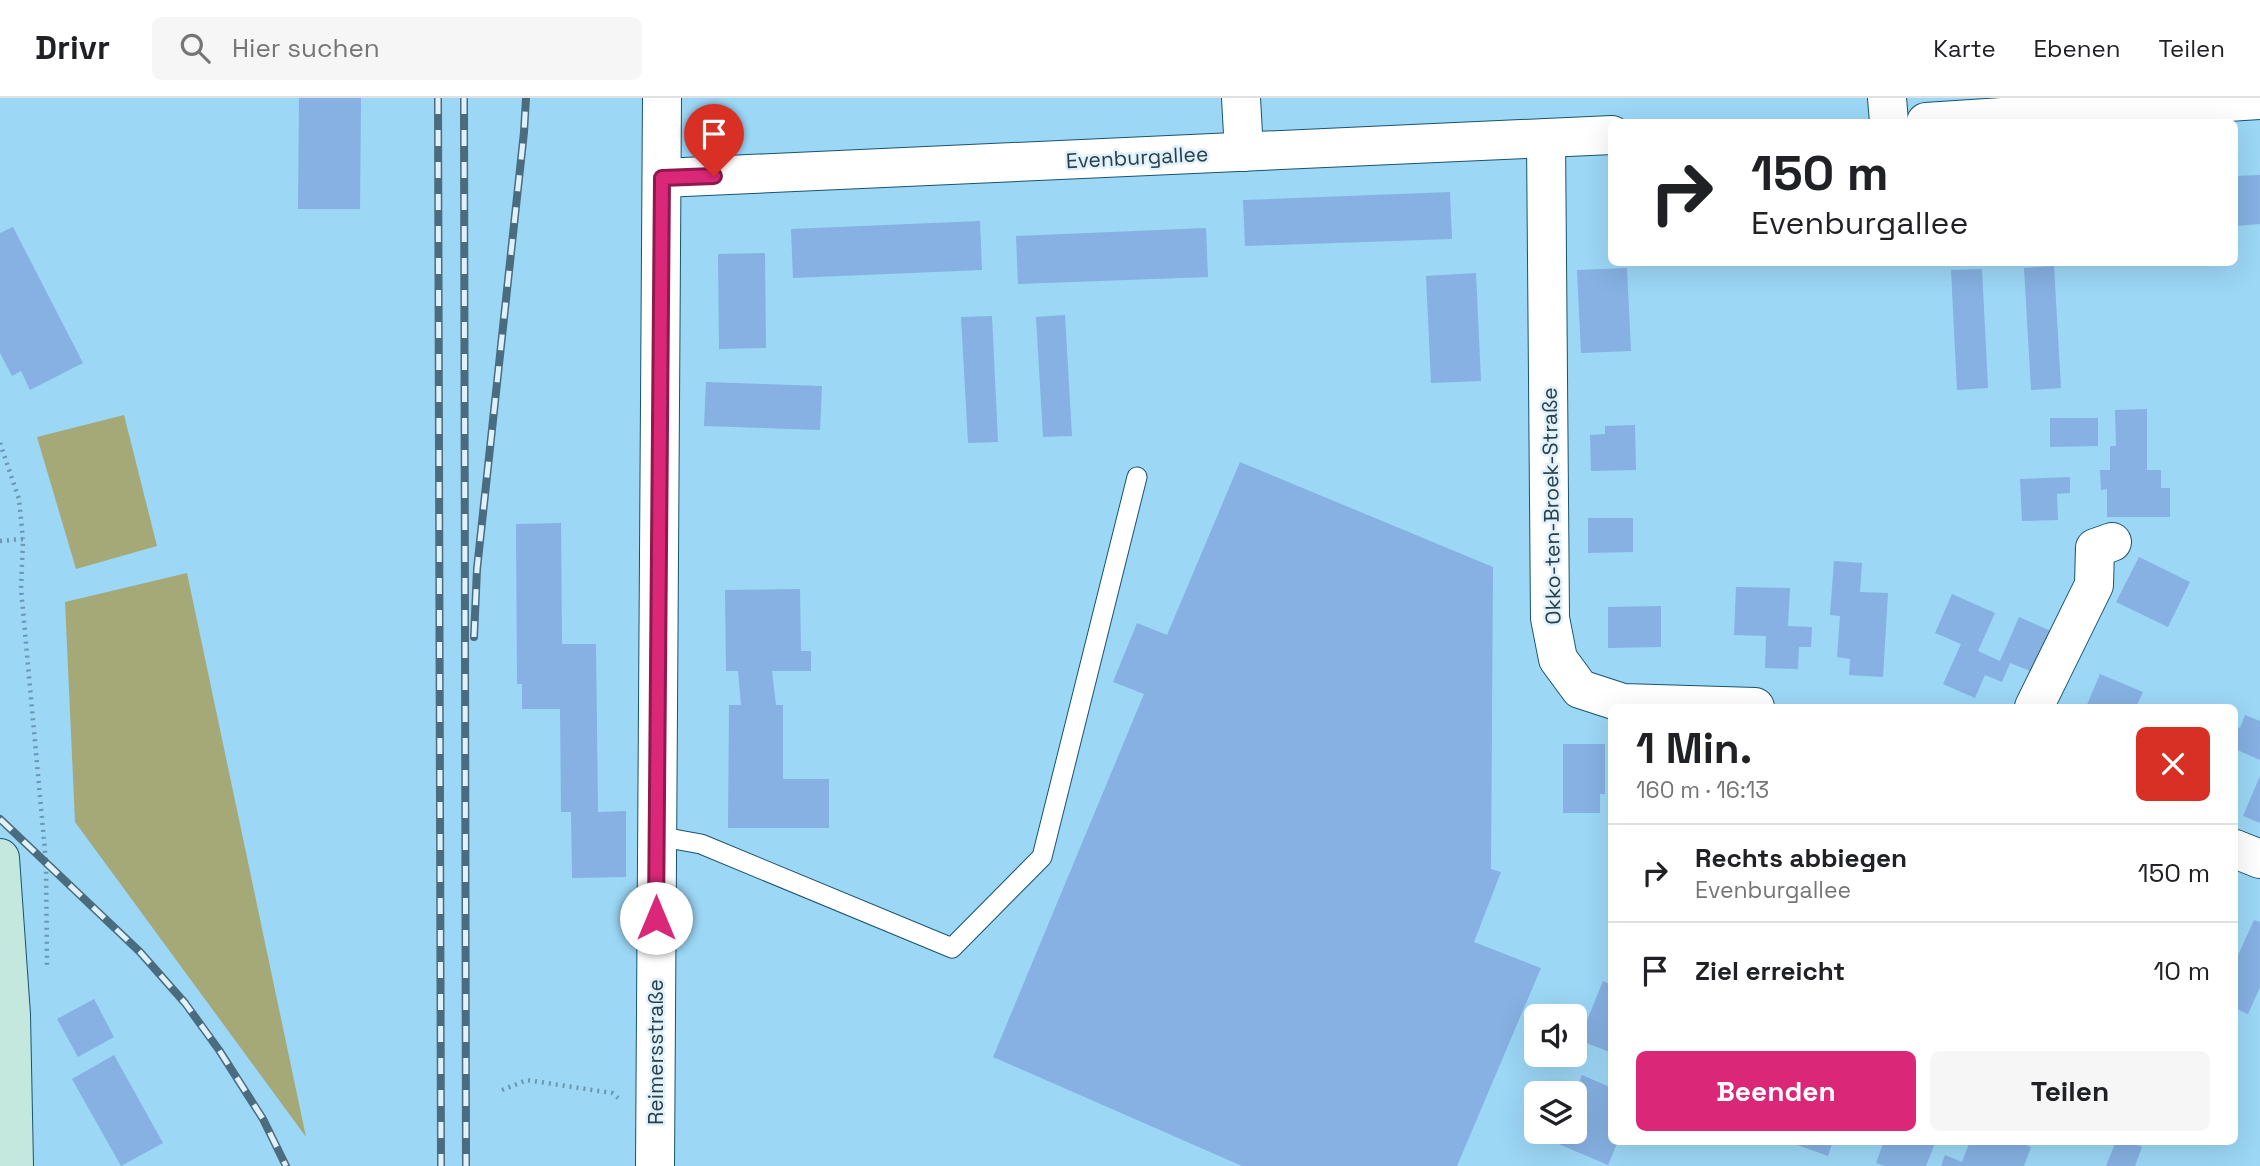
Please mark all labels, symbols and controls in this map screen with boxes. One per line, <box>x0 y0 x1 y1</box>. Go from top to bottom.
search box <box>152 17 642 80</box>
text: Drivr <box>35 27 110 69</box>
icon: search <box>176 29 214 67</box>
text: Hier suchen <box>232 31 380 65</box>
text: Karte <box>1933 33 1996 64</box>
text: Ebenen <box>2034 33 2120 64</box>
text: Teilen <box>2158 33 2225 64</box>
pin <box>684 104 744 176</box>
icon: arrive <box>695 115 733 153</box>
street label: Evenburgallee <box>1065 140 1209 174</box>
text: 150 m <box>1751 142 1889 204</box>
icon: right <box>1636 147 1727 238</box>
text: Evenburgallee <box>1751 203 1968 243</box>
street label: Okko-ten-Broek-Straße <box>1535 387 1567 625</box>
text: 1 Min. <box>1636 722 1752 775</box>
button: close <box>2136 727 2210 801</box>
text: 160 m · 16:13 <box>1636 775 1769 805</box>
text: Rechts abbiegen <box>1695 841 1907 875</box>
icon: right <box>1636 854 1674 892</box>
text: 150 m <box>2138 856 2210 890</box>
text: Evenburgallee <box>1695 875 1851 905</box>
position arrow <box>619 881 693 955</box>
icon: arrive <box>1636 952 1674 990</box>
text: Ziel erreicht <box>1695 954 1845 988</box>
text: 10 m <box>2153 954 2210 988</box>
street label: Reimersstraße <box>642 979 669 1125</box>
map controls <box>1524 1004 1587 1144</box>
button: sound <box>1524 1004 1587 1067</box>
button: Beenden <box>1636 1051 1916 1131</box>
button: Teilen <box>1930 1051 2210 1131</box>
button: layers <box>1524 1081 1587 1144</box>

